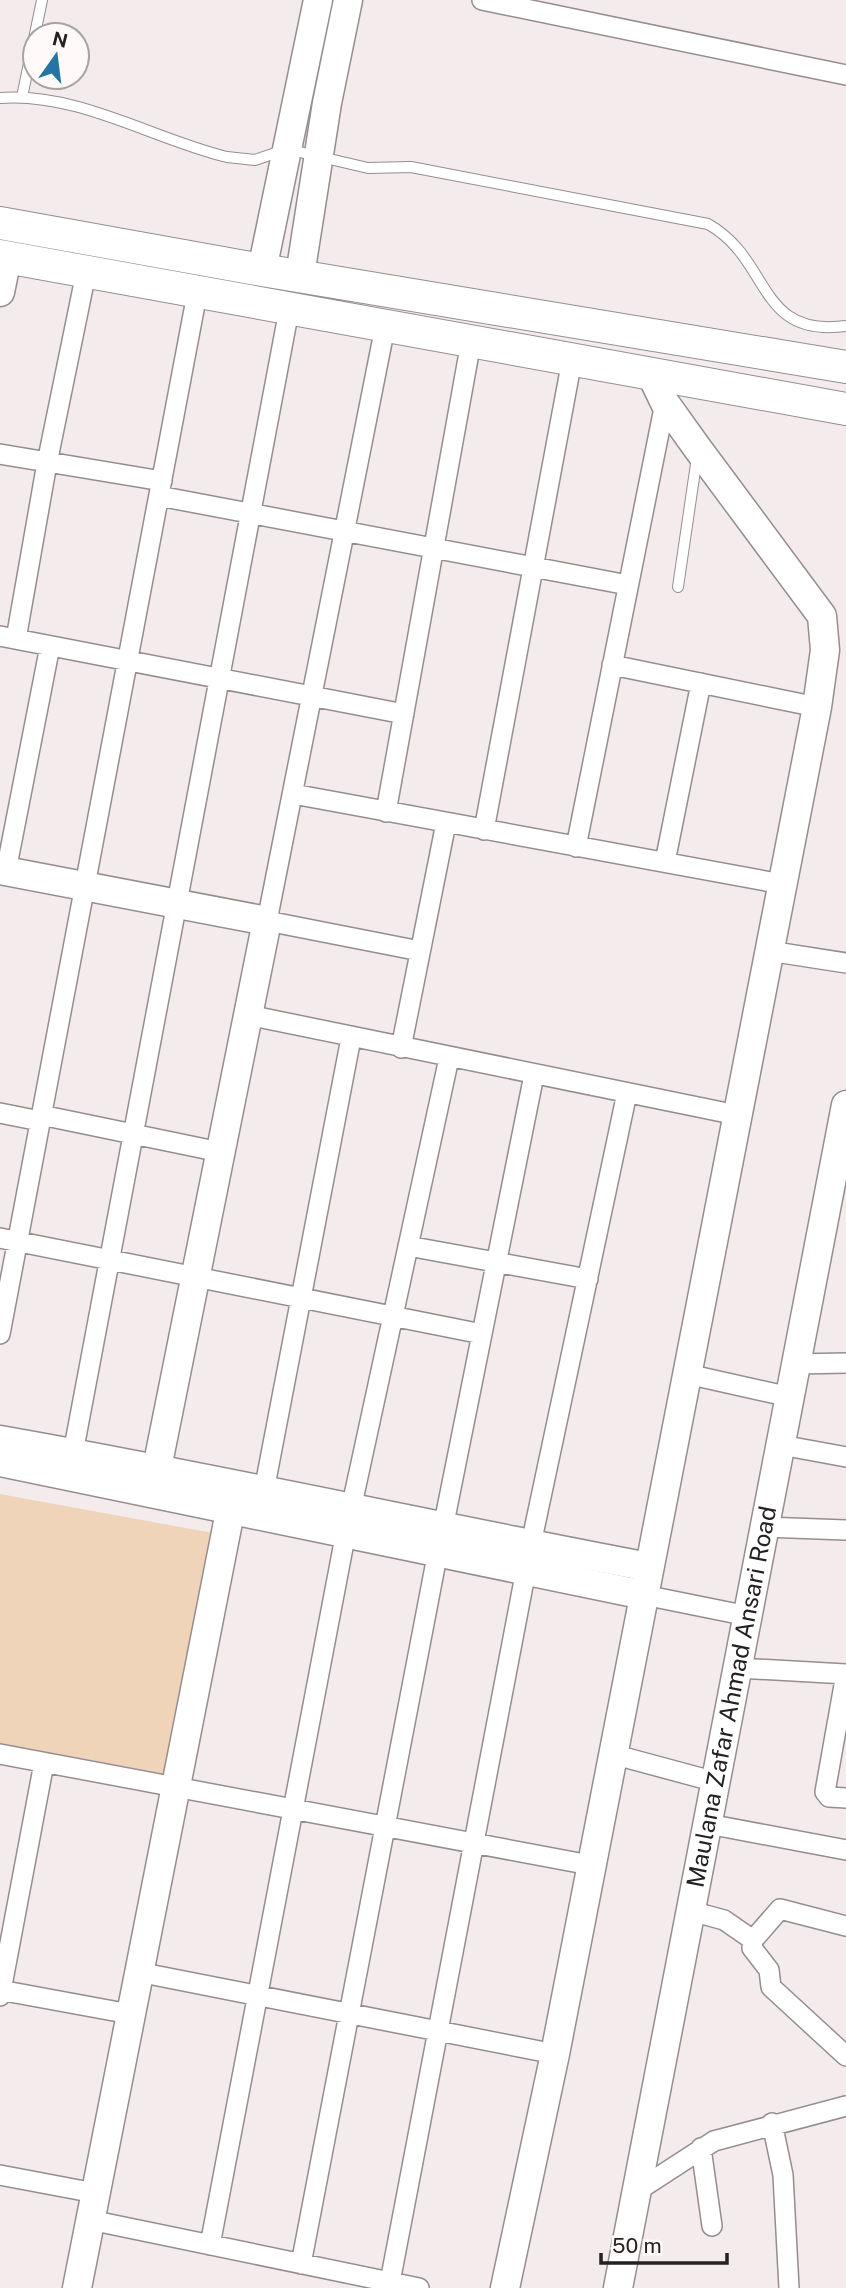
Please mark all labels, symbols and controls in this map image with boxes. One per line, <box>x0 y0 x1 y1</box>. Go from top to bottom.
north arrow <box>21 21 91 91</box>
text: N <box>50 27 70 52</box>
street label: Maulana Zafar Ahmad Ansari Road <box>681 1504 781 1890</box>
scale bar <box>601 2222 727 2266</box>
text: 50 m <box>612 2233 662 2258</box>

